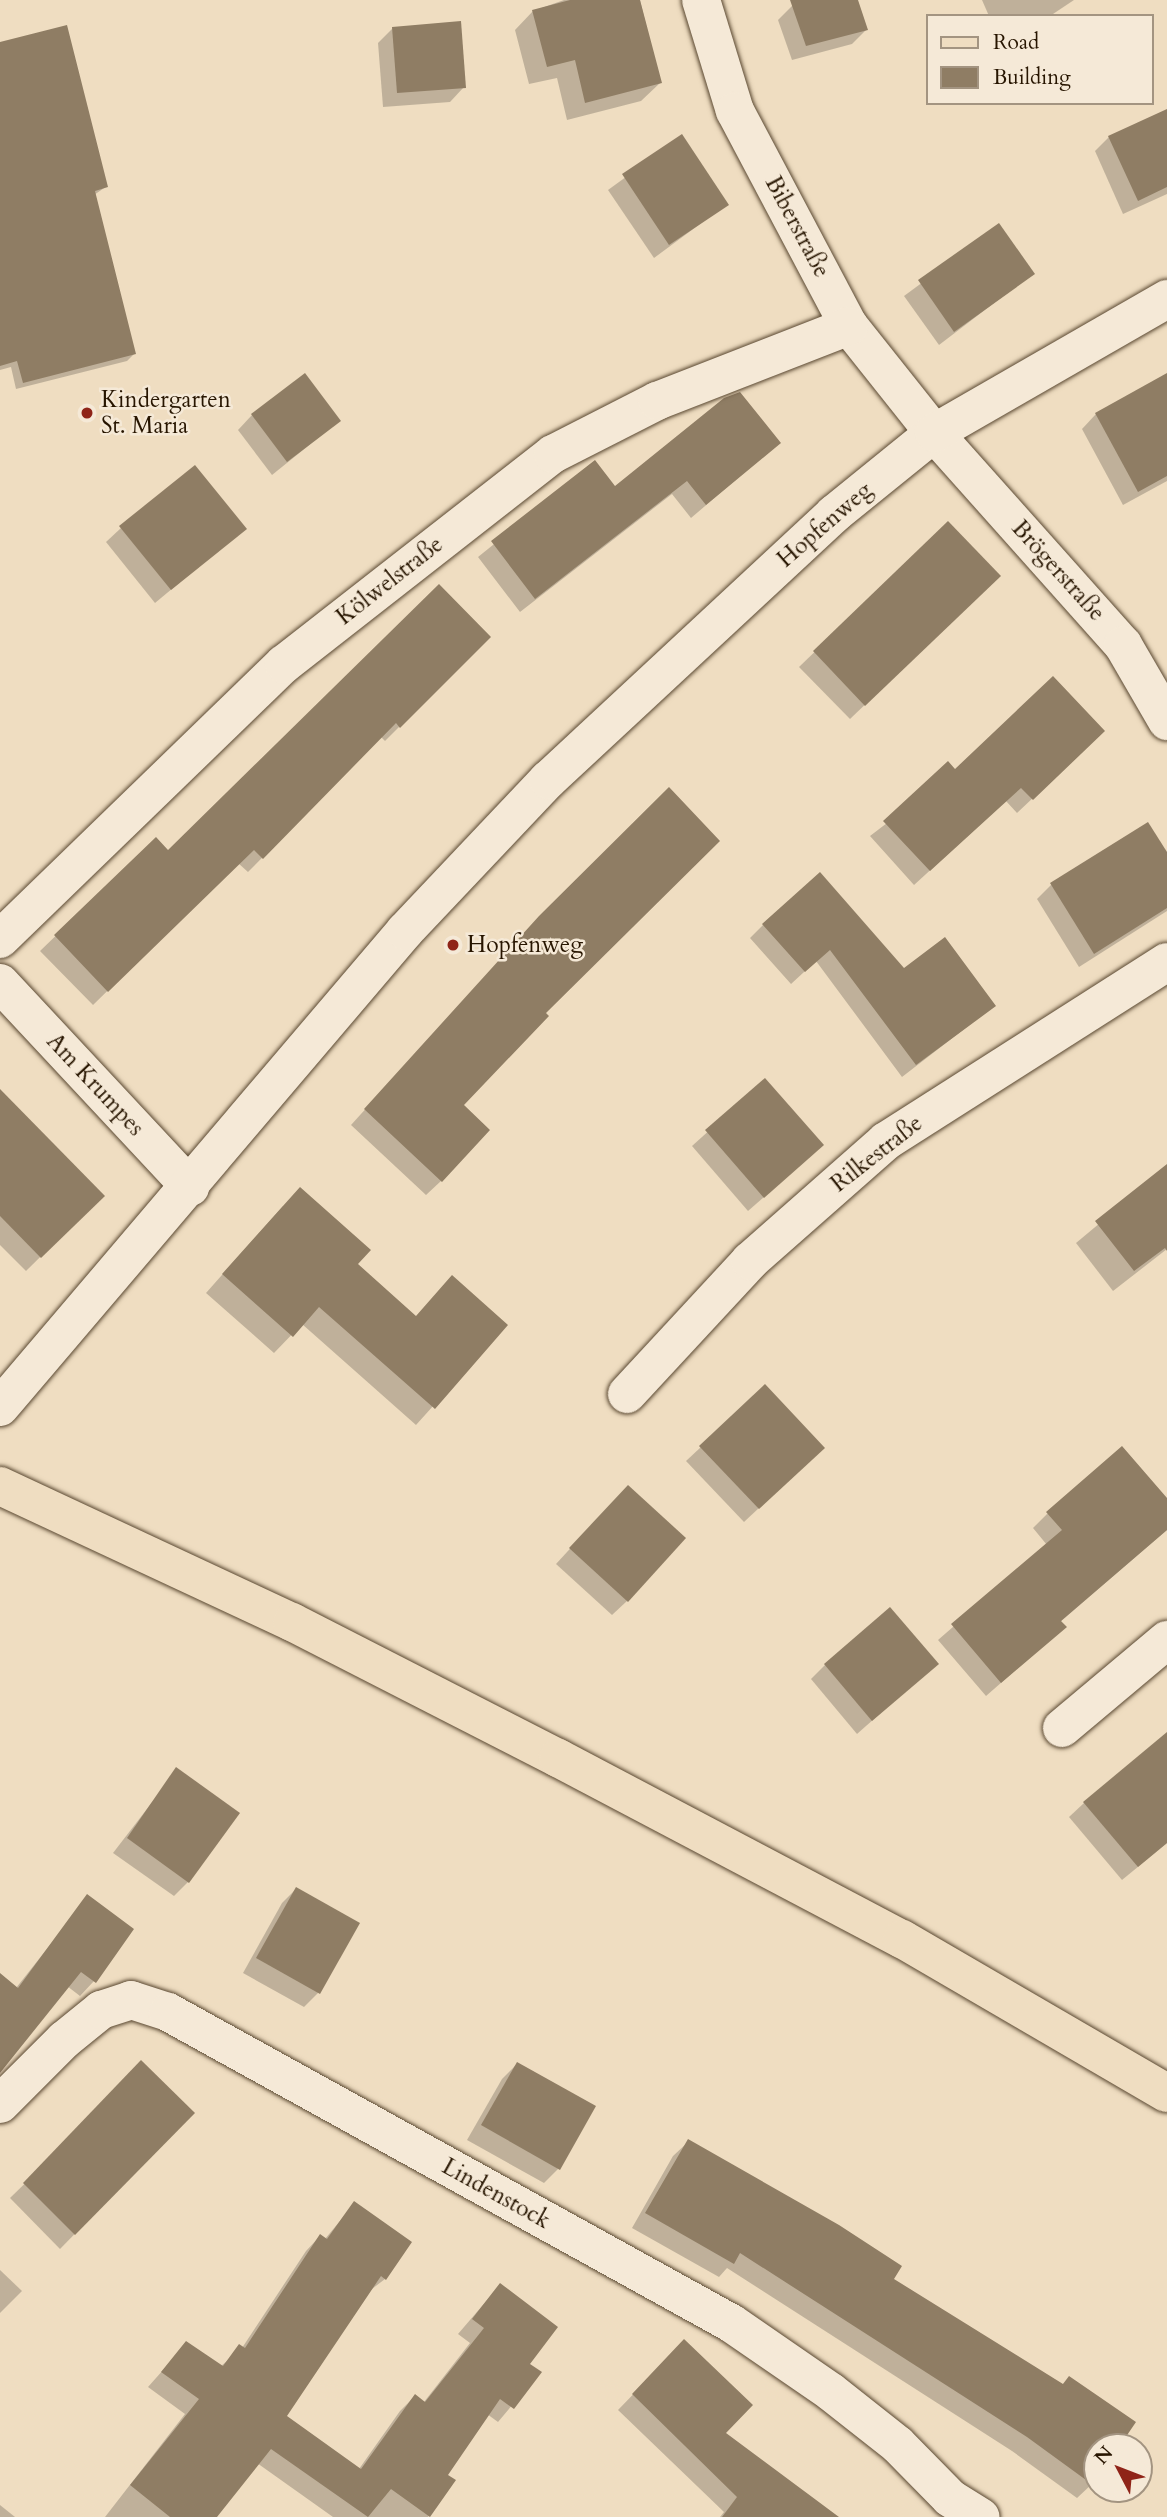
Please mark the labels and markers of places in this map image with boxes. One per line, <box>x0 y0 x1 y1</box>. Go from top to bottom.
place label: Kindergarten St. Maria <box>101 386 231 440</box>
marker: Kindergarten St. Maria <box>79 405 95 421</box>
place label: Hopfenweg <box>467 931 583 959</box>
marker: Hopfenweg <box>445 937 461 953</box>

